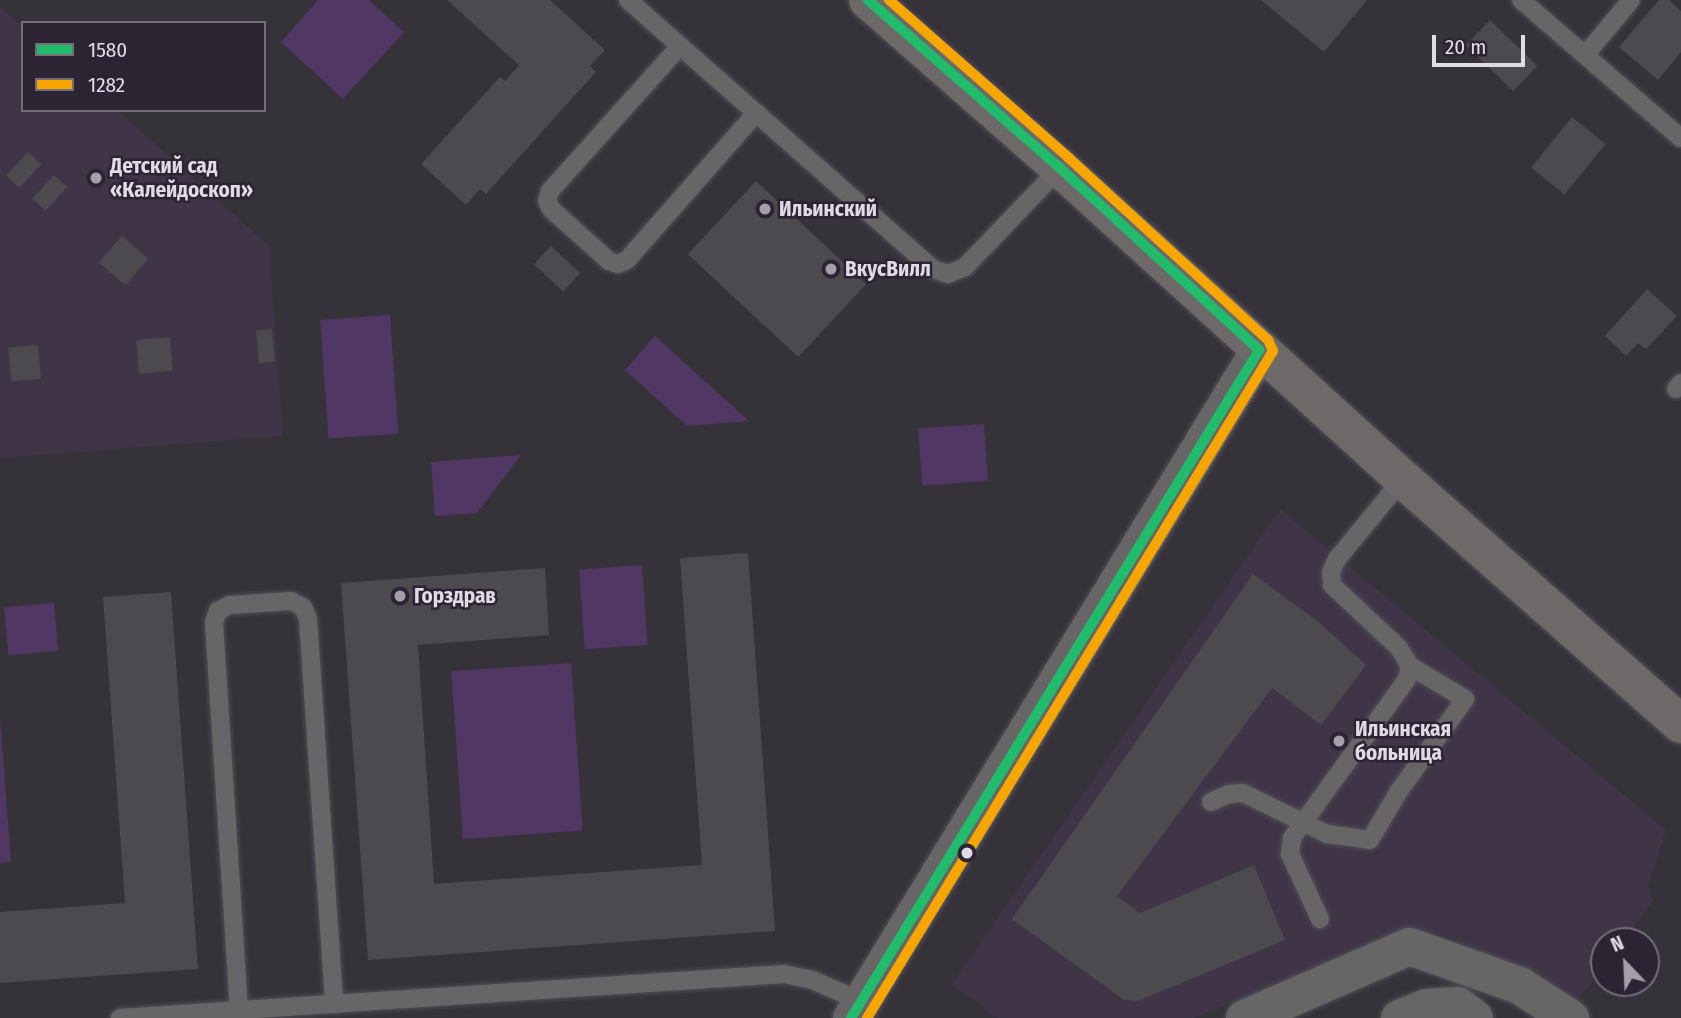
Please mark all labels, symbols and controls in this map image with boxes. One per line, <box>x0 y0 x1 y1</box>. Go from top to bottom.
legend <box>21 21 266 112</box>
scale bar <box>1436 21 1529 65</box>
text: 20 m <box>1445 34 1486 60</box>
text: 1580 <box>88 37 127 63</box>
text: 1282 <box>88 72 125 98</box>
place label: Детский сад «Калейдоскоп» <box>110 153 253 203</box>
marker: Детский сад «Калейдоскоп» <box>88 170 104 186</box>
place label: Ильинский <box>779 196 877 222</box>
marker: Ильинский <box>757 201 773 217</box>
place label: ВкусВилл <box>845 256 931 282</box>
marker: ВкусВилл <box>823 261 839 277</box>
place label: Горздрав <box>414 583 496 609</box>
marker: Горздрав <box>392 588 408 604</box>
place label: Ильинская больница <box>1355 716 1451 766</box>
marker: Ильинская больница <box>1329 731 1349 751</box>
unlabelled marker <box>960 846 974 860</box>
north arrow <box>1590 927 1660 997</box>
text: N <box>1608 931 1627 957</box>

